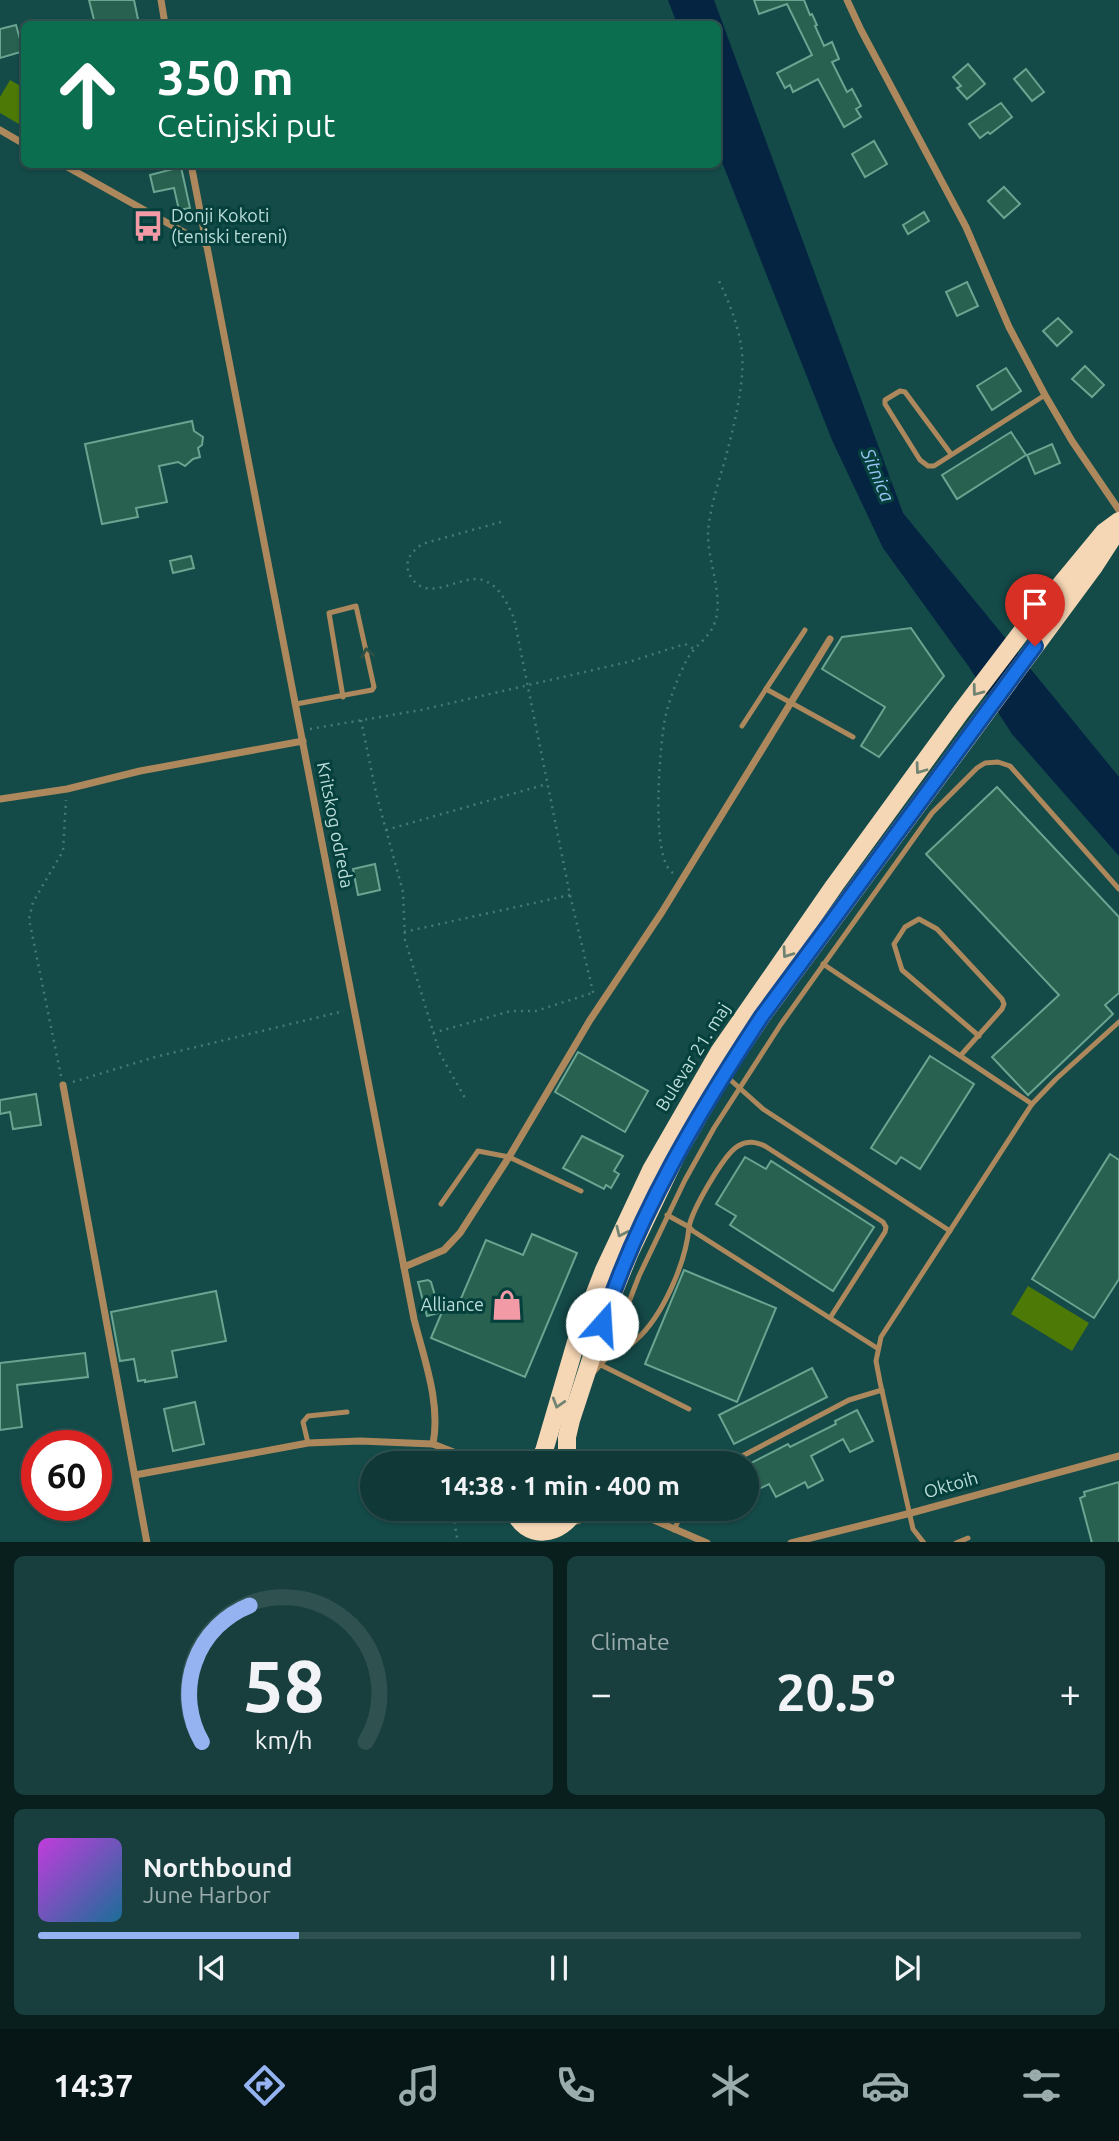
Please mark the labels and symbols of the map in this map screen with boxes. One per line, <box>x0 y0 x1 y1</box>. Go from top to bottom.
place label: Donji Kokoti (teniski tereni) <box>171 205 288 247</box>
bus stop icon: Donji Kokoti (teniski tereni) <box>131 209 165 243</box>
water label: Sitnica <box>857 444 899 505</box>
pin <box>1005 574 1065 646</box>
one-way arrow <box>361 647 376 659</box>
one-way arrow <box>972 684 985 696</box>
street label: Kritskog odreda <box>314 760 358 890</box>
one-way arrow <box>916 761 928 773</box>
one-way arrow <box>783 945 795 958</box>
street label: Bulevar 21. maj <box>651 999 733 1114</box>
one-way arrow <box>615 1225 629 1237</box>
position arrow <box>565 1287 639 1361</box>
shop icon: Alliance <box>490 1288 524 1322</box>
place label: Alliance <box>421 1294 484 1314</box>
one-way arrow <box>551 1397 566 1409</box>
speed limit sign: 60 <box>21 1430 112 1521</box>
street label: Oktoih <box>921 1467 980 1501</box>

